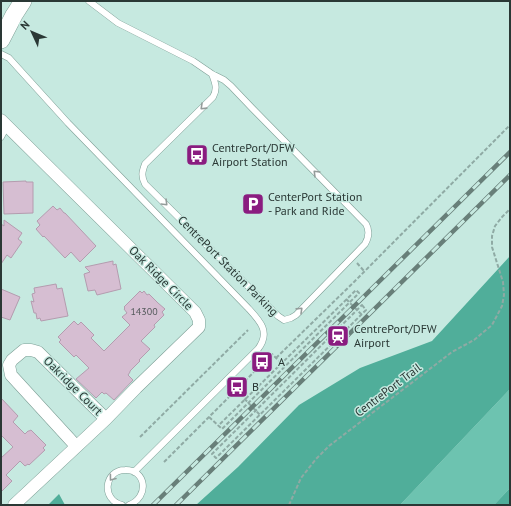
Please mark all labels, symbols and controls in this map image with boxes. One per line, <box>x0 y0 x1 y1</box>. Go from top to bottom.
north arrow <box>12 12 52 52</box>
text: N <box>17 18 32 33</box>
one-way arrow <box>200 102 208 110</box>
place label: CentrePort/DFW Airport Station <box>212 140 295 169</box>
bus stop icon: CentrePort/DFW Airport Station <box>184 142 210 168</box>
one-way arrow <box>313 170 321 178</box>
place label: CenterPort Station - Park and Ride <box>268 189 362 218</box>
parking icon: CenterPort Station - Park and Ride <box>240 191 266 217</box>
one-way arrow <box>160 198 167 206</box>
street label: CentrePort Station Parking <box>175 212 282 319</box>
street label: Oak Ridge Circle <box>126 242 197 313</box>
house number: 14300 <box>130 305 158 318</box>
one-way arrow <box>295 307 303 315</box>
place label: CentrePort/DFW Airport <box>354 321 437 350</box>
station icon: CentrePort/DFW Airport <box>325 323 351 349</box>
bus stop icon: A <box>249 349 275 375</box>
street label: Oakridge Court <box>41 353 106 418</box>
place label: A <box>278 354 285 369</box>
street label: CentrePort Trail <box>351 359 424 420</box>
bus stop icon: B <box>224 374 250 400</box>
place label: B <box>252 379 259 394</box>
one-way arrow <box>110 473 117 480</box>

